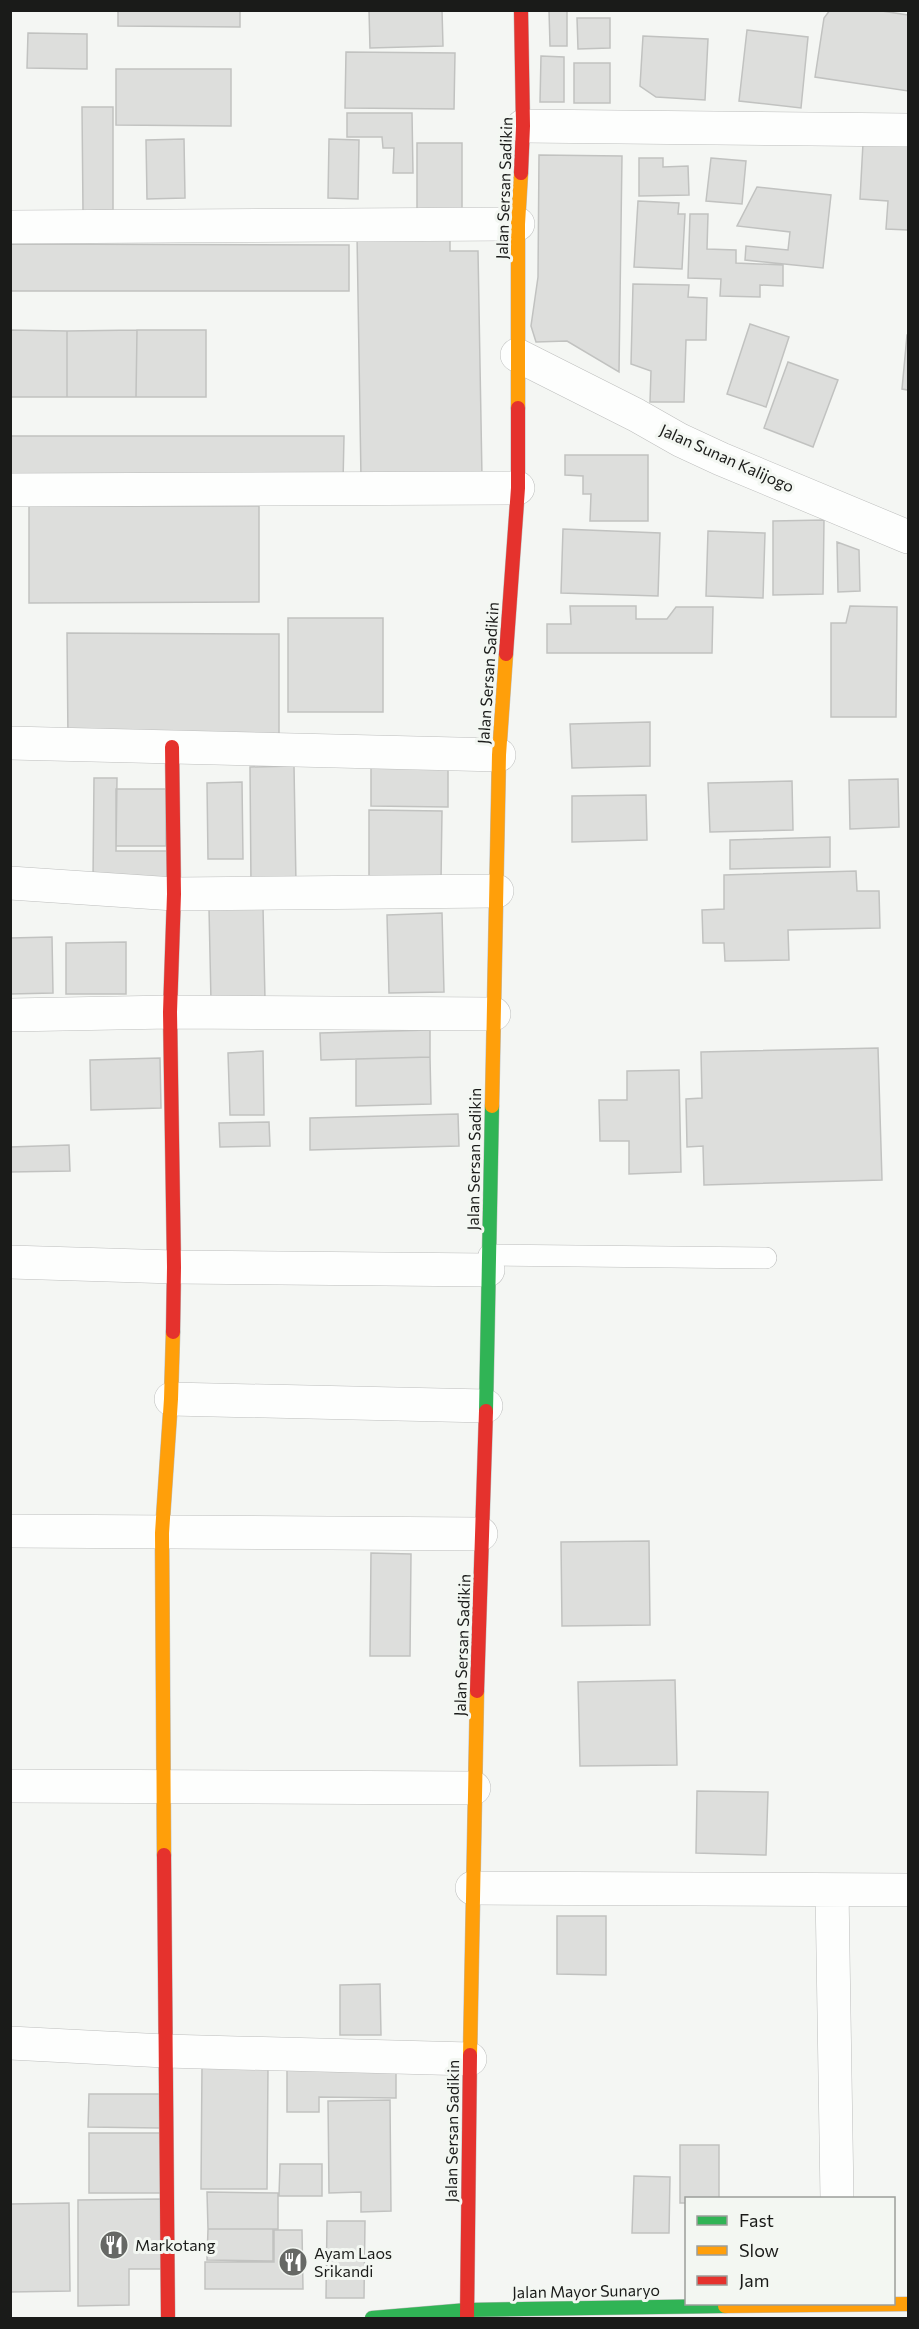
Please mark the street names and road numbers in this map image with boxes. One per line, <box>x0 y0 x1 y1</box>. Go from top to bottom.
street label: Jalan Sersan Sadikin <box>492 116 515 260</box>
street label: Jalan Sunan Kalijogo <box>657 419 797 496</box>
street label: Jalan Sersan Sadikin <box>473 601 502 745</box>
street label: Jalan Sersan Sadikin <box>463 1088 484 1230</box>
street label: Jalan Sersan Sadikin <box>450 1573 473 1717</box>
street label: Jalan Sersan Sadikin <box>441 2060 462 2202</box>
street label: Jalan Mayor Sunaryo <box>512 2280 660 2301</box>

